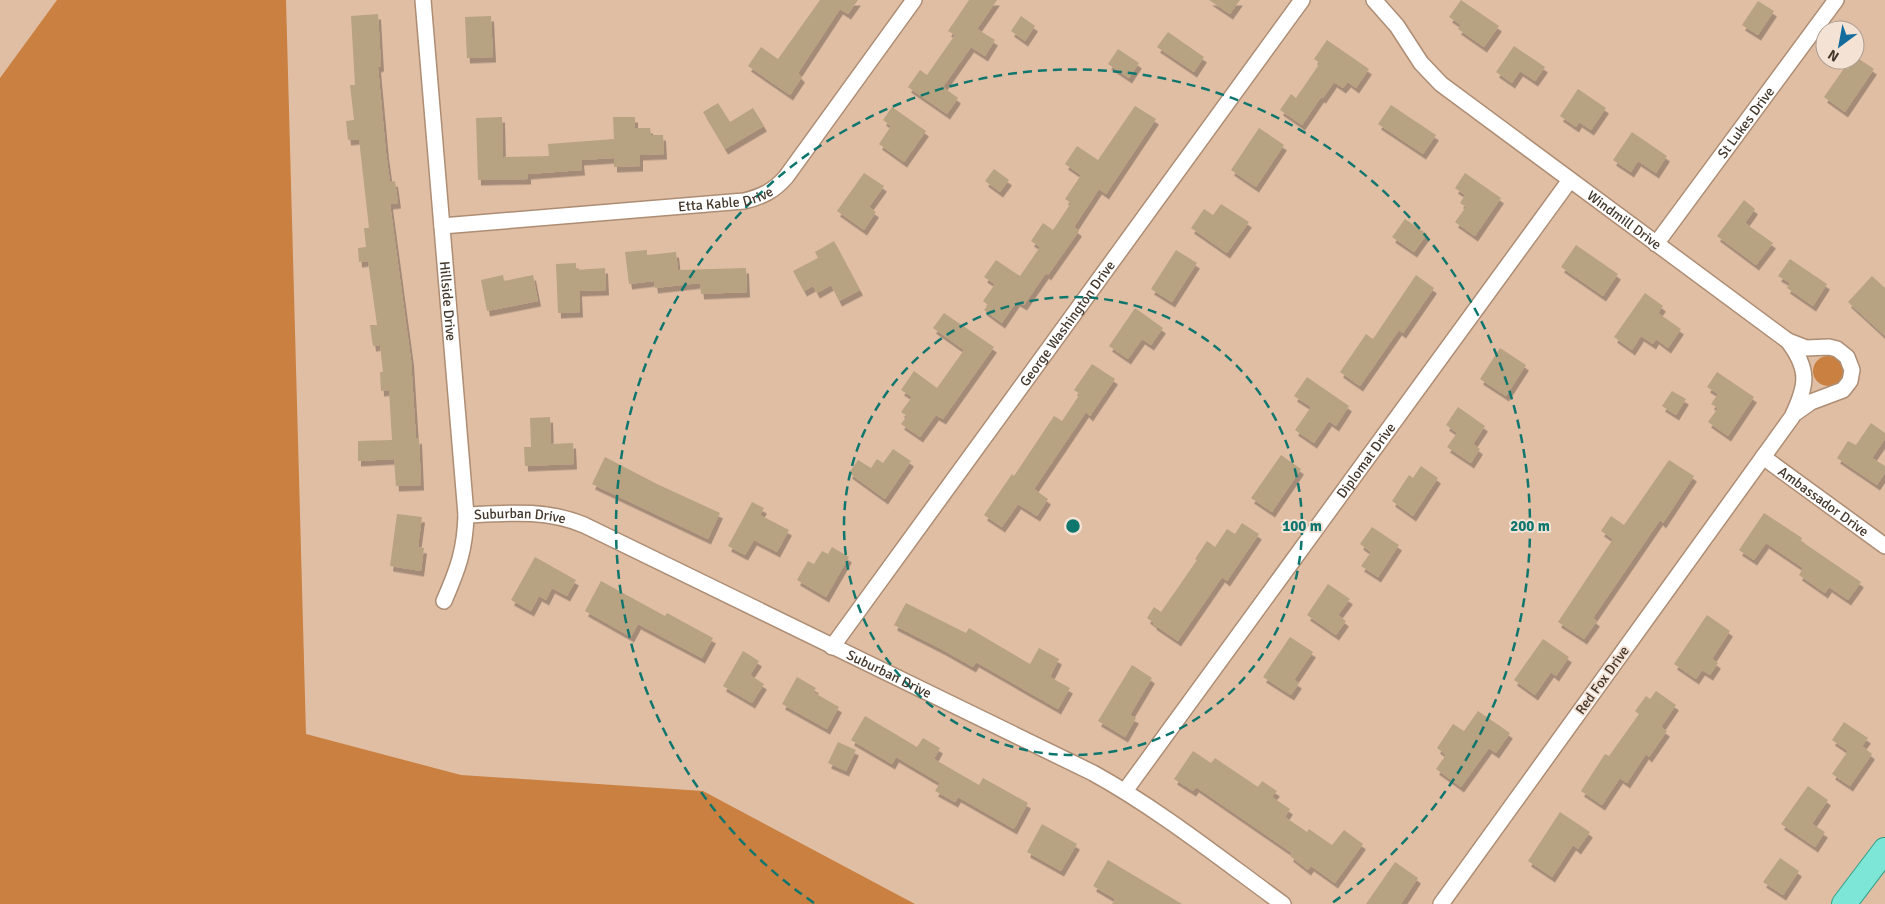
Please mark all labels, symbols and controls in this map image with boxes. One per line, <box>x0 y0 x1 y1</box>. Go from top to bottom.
north arrow <box>1815 20 1865 70</box>
text: N <box>1825 46 1842 65</box>
street label: St Lukes Drive <box>1714 84 1778 162</box>
street label: Etta Kable Drive <box>677 183 776 215</box>
street label: Windmill Drive <box>1584 187 1665 253</box>
street label: George Washington Drive <box>1016 258 1119 390</box>
street label: Hillside Drive <box>436 260 459 342</box>
street label: Diplomat Drive <box>1333 420 1399 502</box>
street label: Ambassador Drive <box>1775 463 1872 540</box>
street label: Suburban Drive <box>474 505 567 527</box>
centre of rings <box>1064 517 1082 535</box>
text: 100 m <box>1282 517 1322 535</box>
text: 200 m <box>1510 517 1550 535</box>
street label: Red Fox Drive <box>1572 643 1633 718</box>
street label: Suburban Drive <box>844 646 934 702</box>

